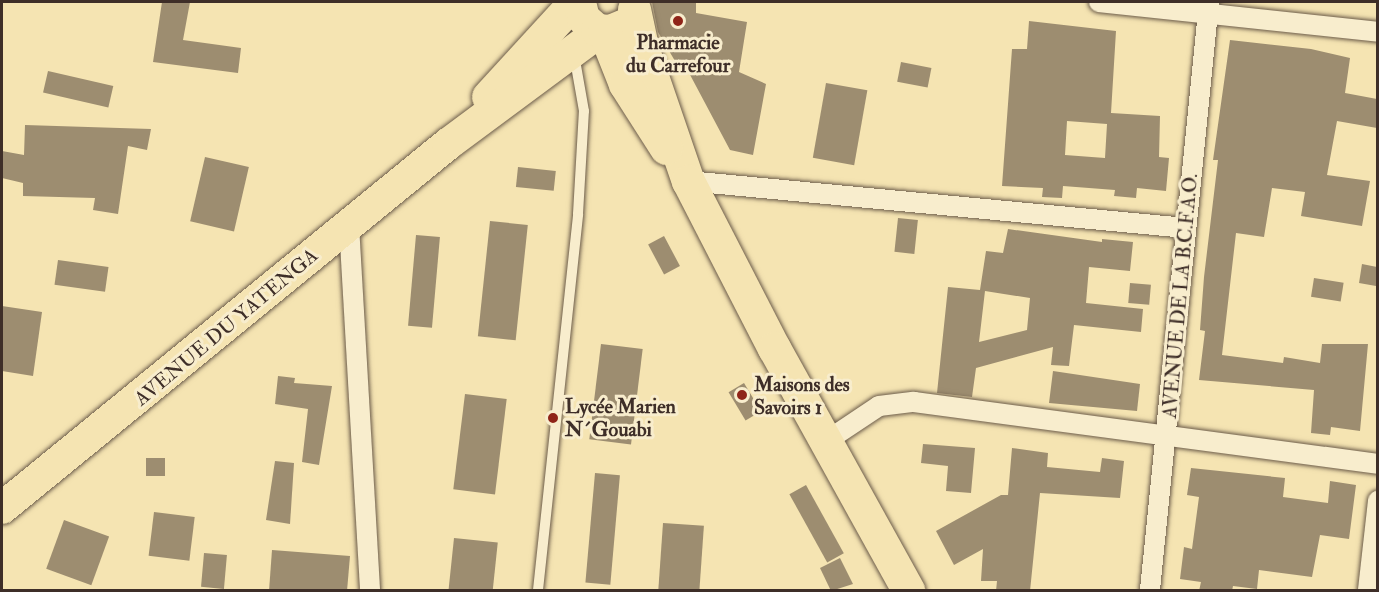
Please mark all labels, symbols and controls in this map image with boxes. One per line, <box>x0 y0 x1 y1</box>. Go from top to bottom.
marker: Pharmacie du Carrefour <box>671 14 685 28</box>
place label: Pharmacie du Carrefour <box>626 30 730 77</box>
street label: AVENUE DE LA B.C.F.A.O. <box>1157 173 1203 419</box>
street label: AVENUE DU YATENGA <box>129 243 323 411</box>
place label: Maisons des Savoirs 1 <box>754 372 850 419</box>
marker: Maisons des Savoirs 1 <box>735 388 749 402</box>
place label: Lycée Marien N´Gouabi <box>565 394 676 441</box>
marker: Lycée Marien N´Gouabi <box>546 411 560 425</box>

